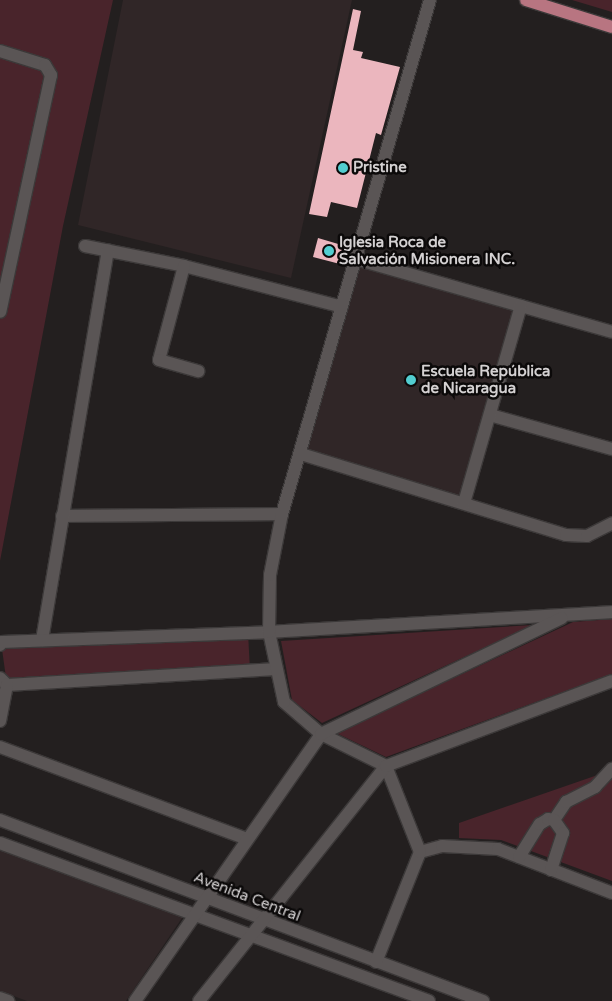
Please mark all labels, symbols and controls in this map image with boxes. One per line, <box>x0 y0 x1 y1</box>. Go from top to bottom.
place label: Pristine <box>353 159 407 177</box>
marker: Pristine <box>337 162 349 174</box>
place label: Iglesia Roca de Salvación Misionera INC. <box>339 233 515 268</box>
marker: Iglesia Roca de Salvación Misionera INC. <box>323 245 335 257</box>
place label: Escuela República de Nicaragua <box>421 362 550 397</box>
marker: Escuela República de Nicaragua <box>405 374 417 386</box>
street label: Avenida Central <box>191 868 303 926</box>

